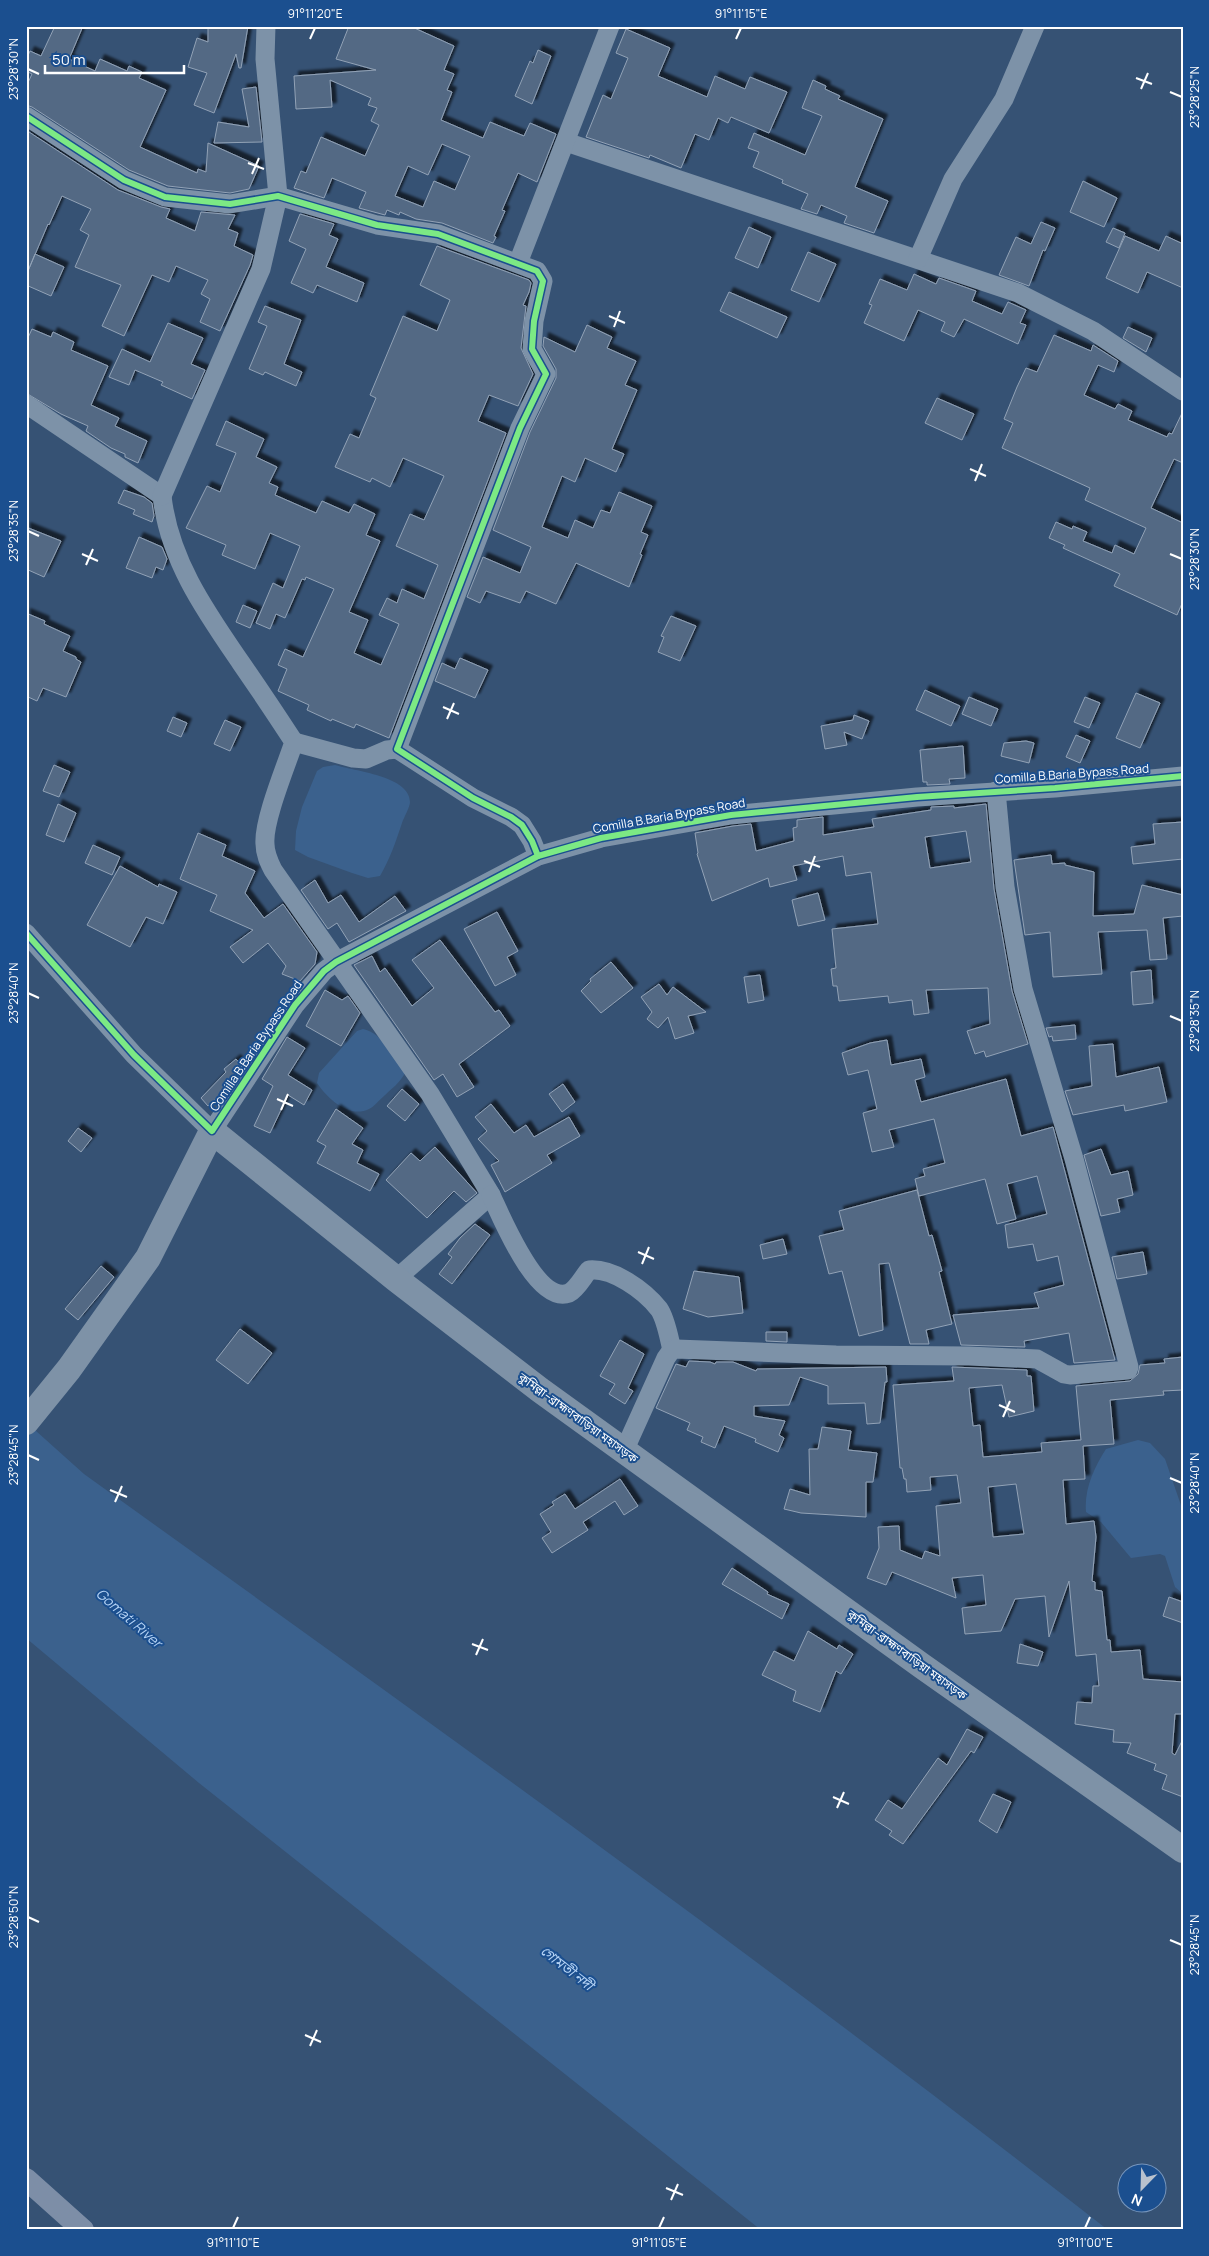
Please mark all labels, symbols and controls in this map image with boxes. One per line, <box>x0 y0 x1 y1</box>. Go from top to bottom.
text: 91°11'20"E <box>287 5 343 22</box>
text: 91°11'15"E <box>715 5 767 22</box>
text: 23°28'30"N <box>5 38 22 100</box>
scale bar <box>45 42 184 74</box>
text: 50 m <box>52 49 86 70</box>
text: 23°28'25"N <box>1186 66 1203 128</box>
text: 23°28'35"N <box>5 500 22 562</box>
text: 23°28'30"N <box>1186 528 1203 590</box>
street label: Comilla B.Baria Bypass Road <box>994 760 1150 787</box>
street label: Comilla B.Baria Bypass Road <box>591 794 746 837</box>
text: 23°28'40"N <box>5 962 22 1024</box>
street label: Comilla B.Baria Bypass Road <box>205 977 306 1115</box>
text: 23°28'35"N <box>1186 990 1203 1052</box>
street label: কুমিল্লা–ব্রাহ্মণবাড়িয়া মহাসড়ক <box>514 1368 642 1467</box>
text: 23°28'45"N <box>5 1425 22 1485</box>
text: 23°28'40"N <box>1186 1452 1203 1514</box>
water label: Gomati River <box>92 1584 168 1653</box>
street label: কুমিল্লা–ব্রাহ্মণবাড়িয়া মহাসড়ক <box>843 1605 971 1704</box>
text: 23°28'50"N <box>5 1886 22 1948</box>
text: 23°28'45"N <box>1186 1915 1203 1975</box>
water label: গোমতী নদী <box>537 1941 600 1996</box>
north arrow <box>1116 2164 1166 2214</box>
text: N <box>1128 2190 1145 2211</box>
text: 91°11'10"E <box>207 2234 260 2251</box>
text: 91°11'05"E <box>631 2234 687 2251</box>
text: 91°11'00"E <box>1057 2234 1113 2251</box>

